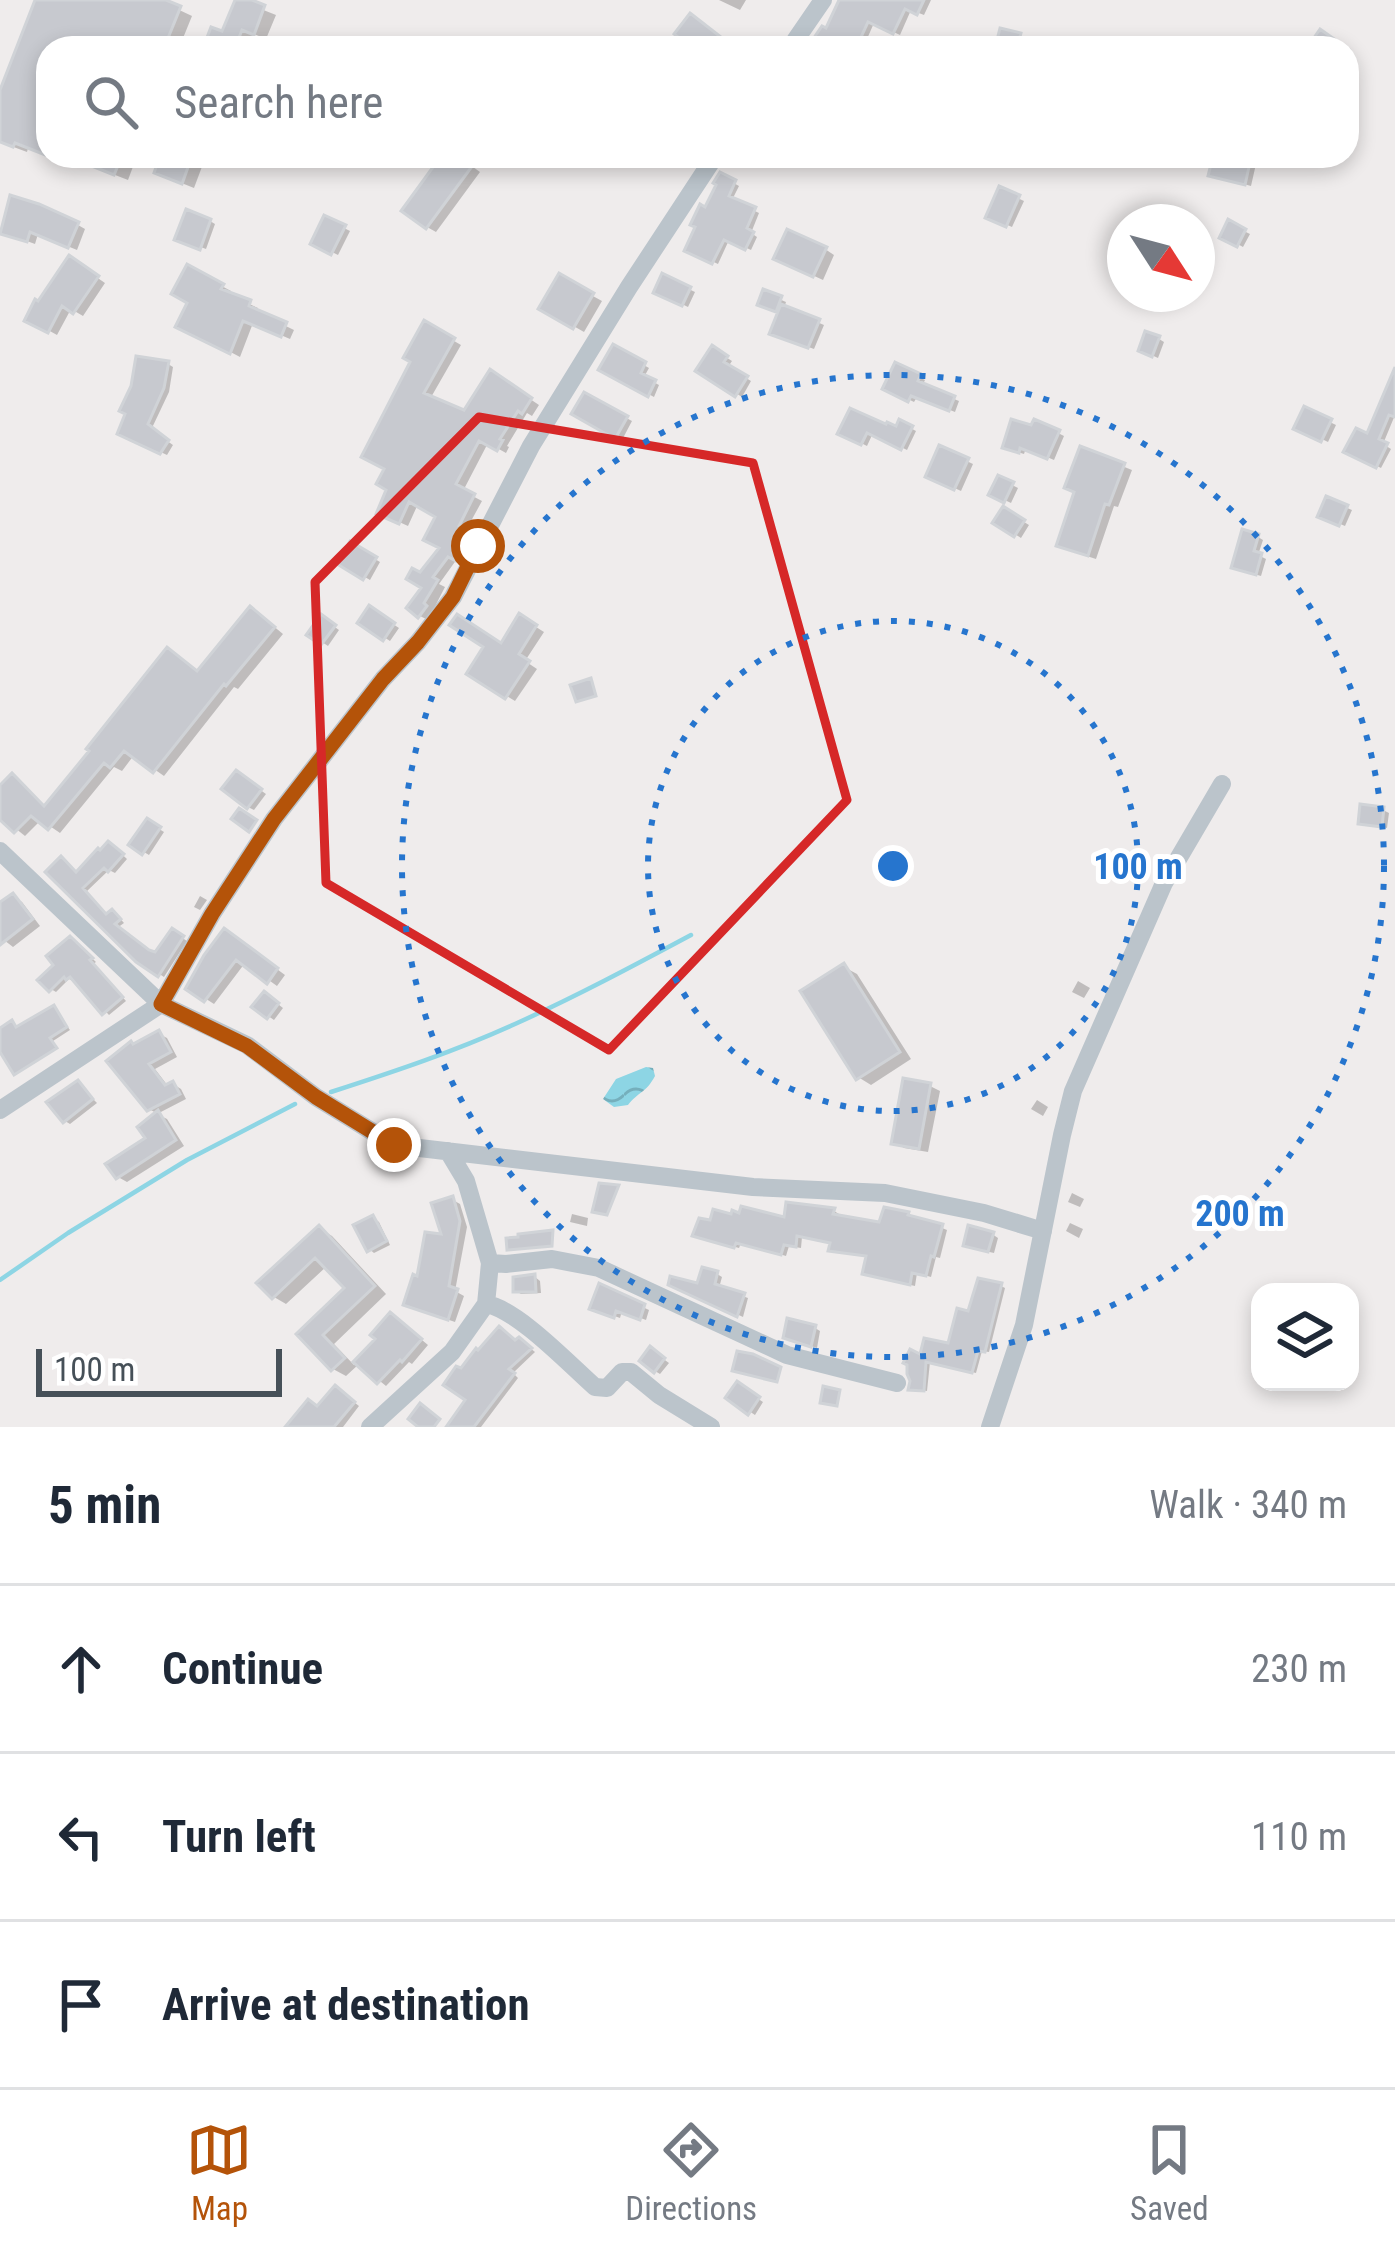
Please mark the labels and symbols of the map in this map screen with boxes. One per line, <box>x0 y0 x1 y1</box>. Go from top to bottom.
north arrow <box>1107 204 1215 312</box>
route start <box>451 519 505 573</box>
centre of rings <box>872 845 914 887</box>
text: 100 m <box>1093 846 1183 888</box>
route end <box>367 1118 421 1172</box>
text: 200 m <box>1195 1193 1285 1235</box>
scale bar <box>36 1343 282 1396</box>

